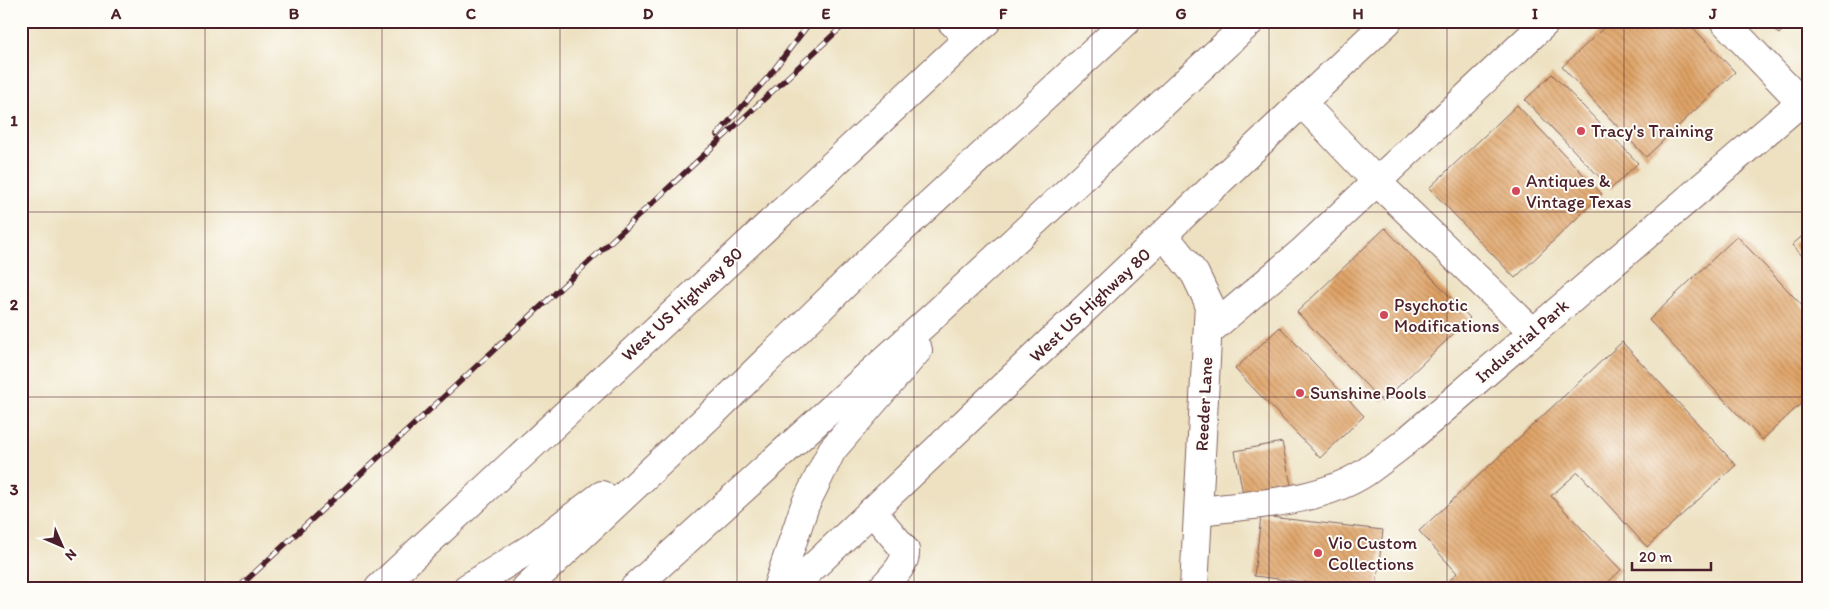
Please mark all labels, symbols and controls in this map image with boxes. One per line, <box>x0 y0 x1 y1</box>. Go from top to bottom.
text: A <box>110 4 122 23</box>
text: B <box>289 4 300 23</box>
text: C <box>466 4 477 23</box>
text: D <box>643 4 654 23</box>
text: E <box>822 4 831 23</box>
text: F <box>999 4 1008 23</box>
text: G <box>1175 4 1187 23</box>
text: H <box>1352 4 1364 23</box>
text: I <box>1532 4 1538 23</box>
text: J <box>1708 4 1717 23</box>
text: 1 <box>10 111 18 130</box>
place label: Tracy's Training <box>1591 120 1714 142</box>
marker: Tracy's Training <box>1575 125 1587 137</box>
place label: Antiques & Vintage Texas <box>1526 170 1632 213</box>
marker: Antiques & Vintage Texas <box>1510 185 1522 197</box>
street label: West US Highway 80 <box>617 242 747 366</box>
street label: West US Highway 80 <box>1025 243 1155 367</box>
place label: Psychotic Modifications <box>1394 294 1500 337</box>
street label: Industrial Park <box>1471 294 1573 388</box>
text: 2 <box>10 295 19 314</box>
marker: Psychotic Modifications <box>1378 309 1390 321</box>
street label: Reeder Lane <box>1191 356 1217 452</box>
place label: Sunshine Pools <box>1310 382 1427 404</box>
marker: Sunshine Pools <box>1294 387 1306 399</box>
text: 3 <box>10 480 19 499</box>
north arrow <box>38 522 88 572</box>
place label: Vio Custom Collections <box>1328 532 1417 575</box>
scale bar <box>1632 539 1710 571</box>
text: N <box>61 545 80 564</box>
marker: Vio Custom Collections <box>1312 547 1324 559</box>
text: 20 m <box>1639 548 1673 566</box>

